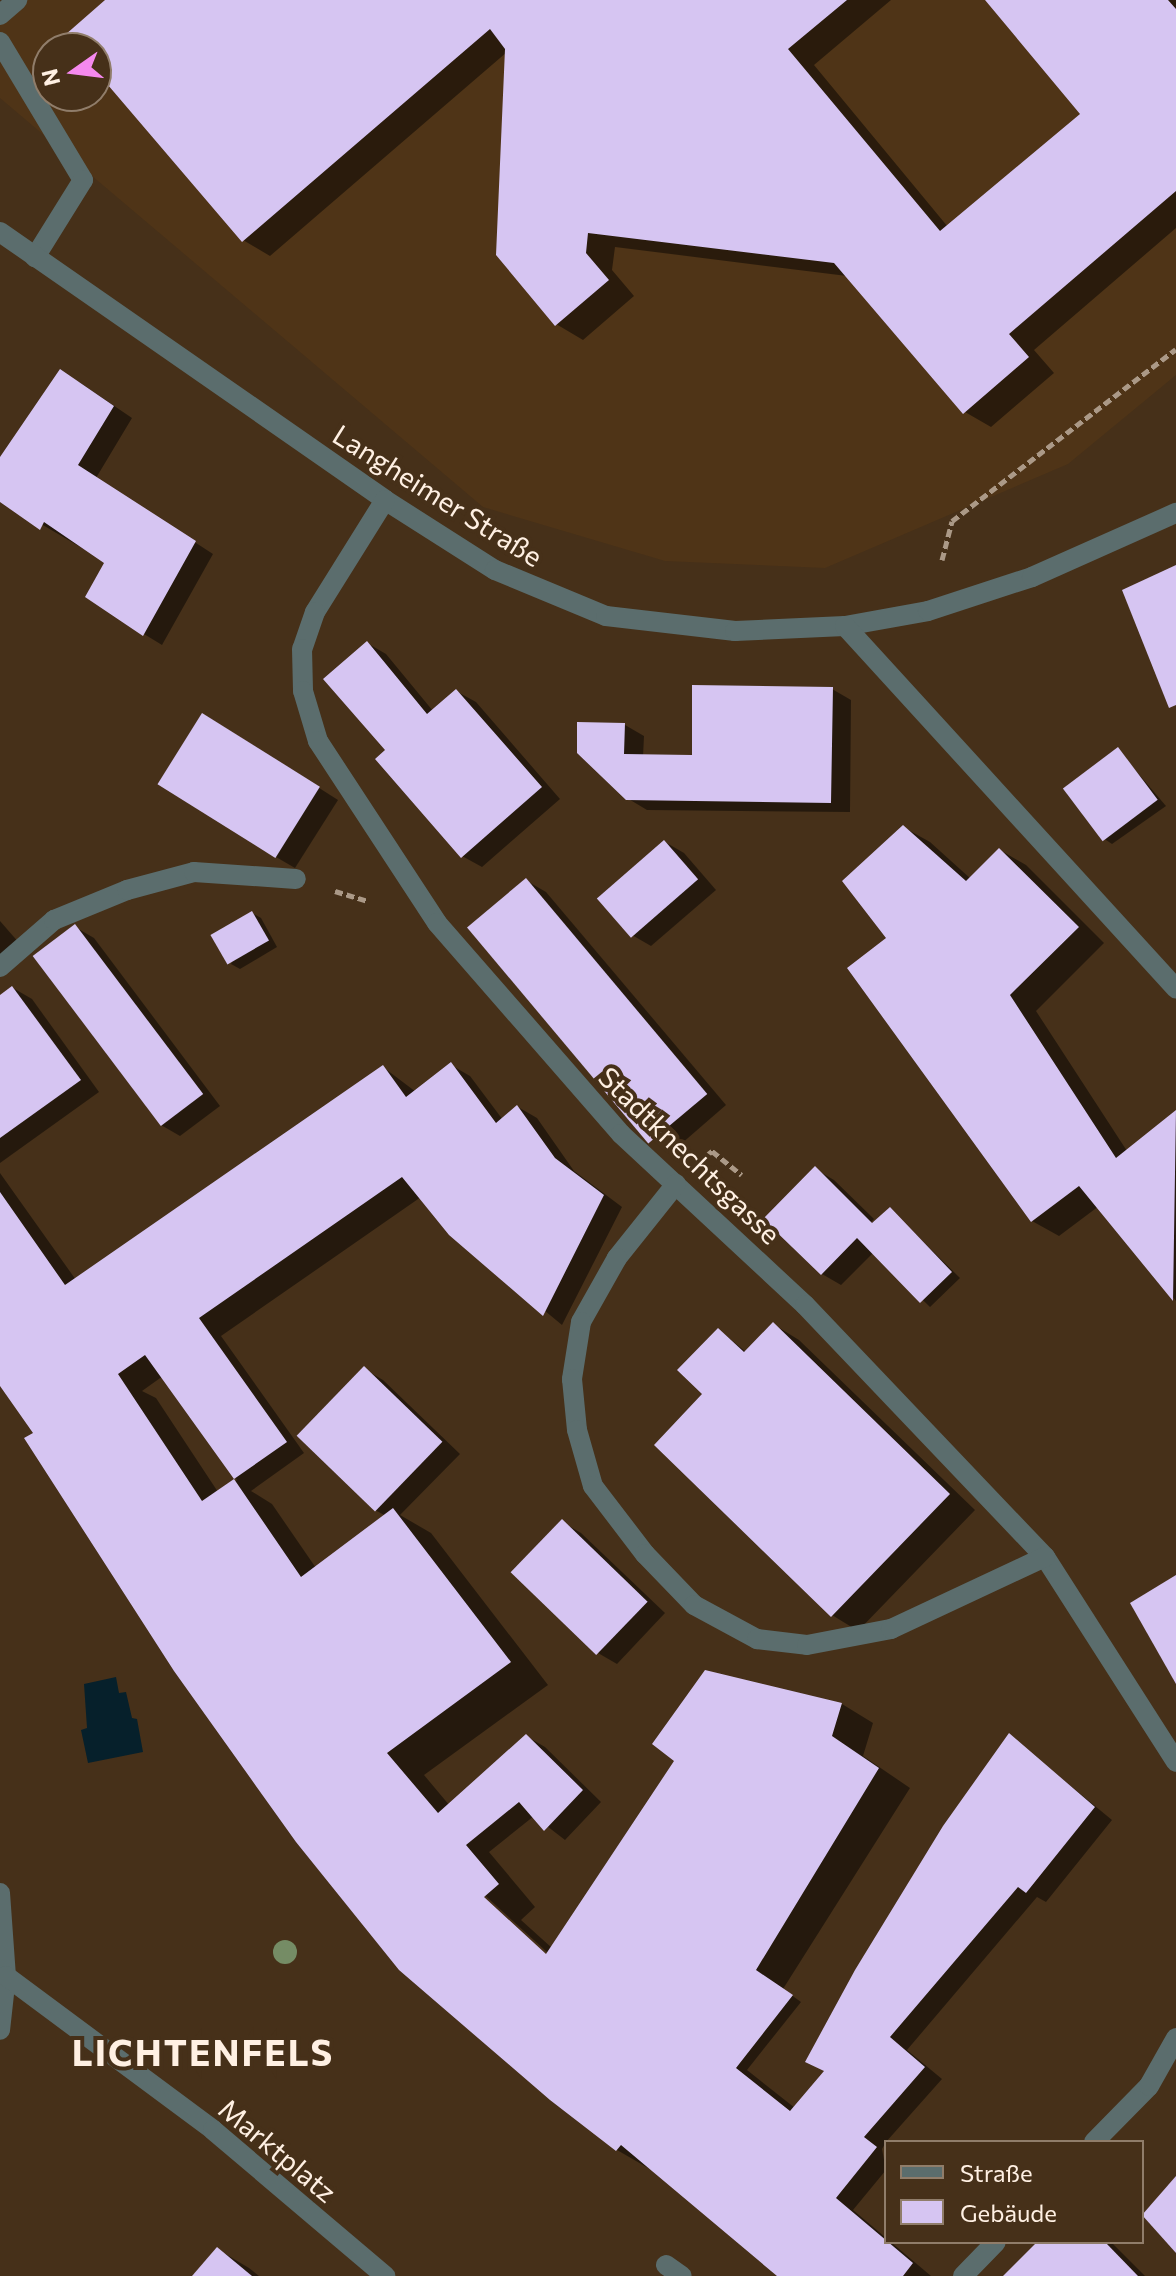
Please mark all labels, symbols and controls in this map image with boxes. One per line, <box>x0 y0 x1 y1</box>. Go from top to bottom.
north arrow <box>32 32 112 112</box>
text: N <box>35 66 65 89</box>
street label: Langheimer Straße <box>327 417 549 573</box>
street label: Stadtknechtsgasse <box>592 1060 788 1250</box>
district label: LICHTENFELS <box>72 2030 334 2074</box>
street label: Marktplatz <box>213 2091 343 2209</box>
legend <box>884 2140 1144 2244</box>
text: Straße <box>960 2158 1033 2187</box>
text: Gebäude <box>960 2198 1057 2227</box>

